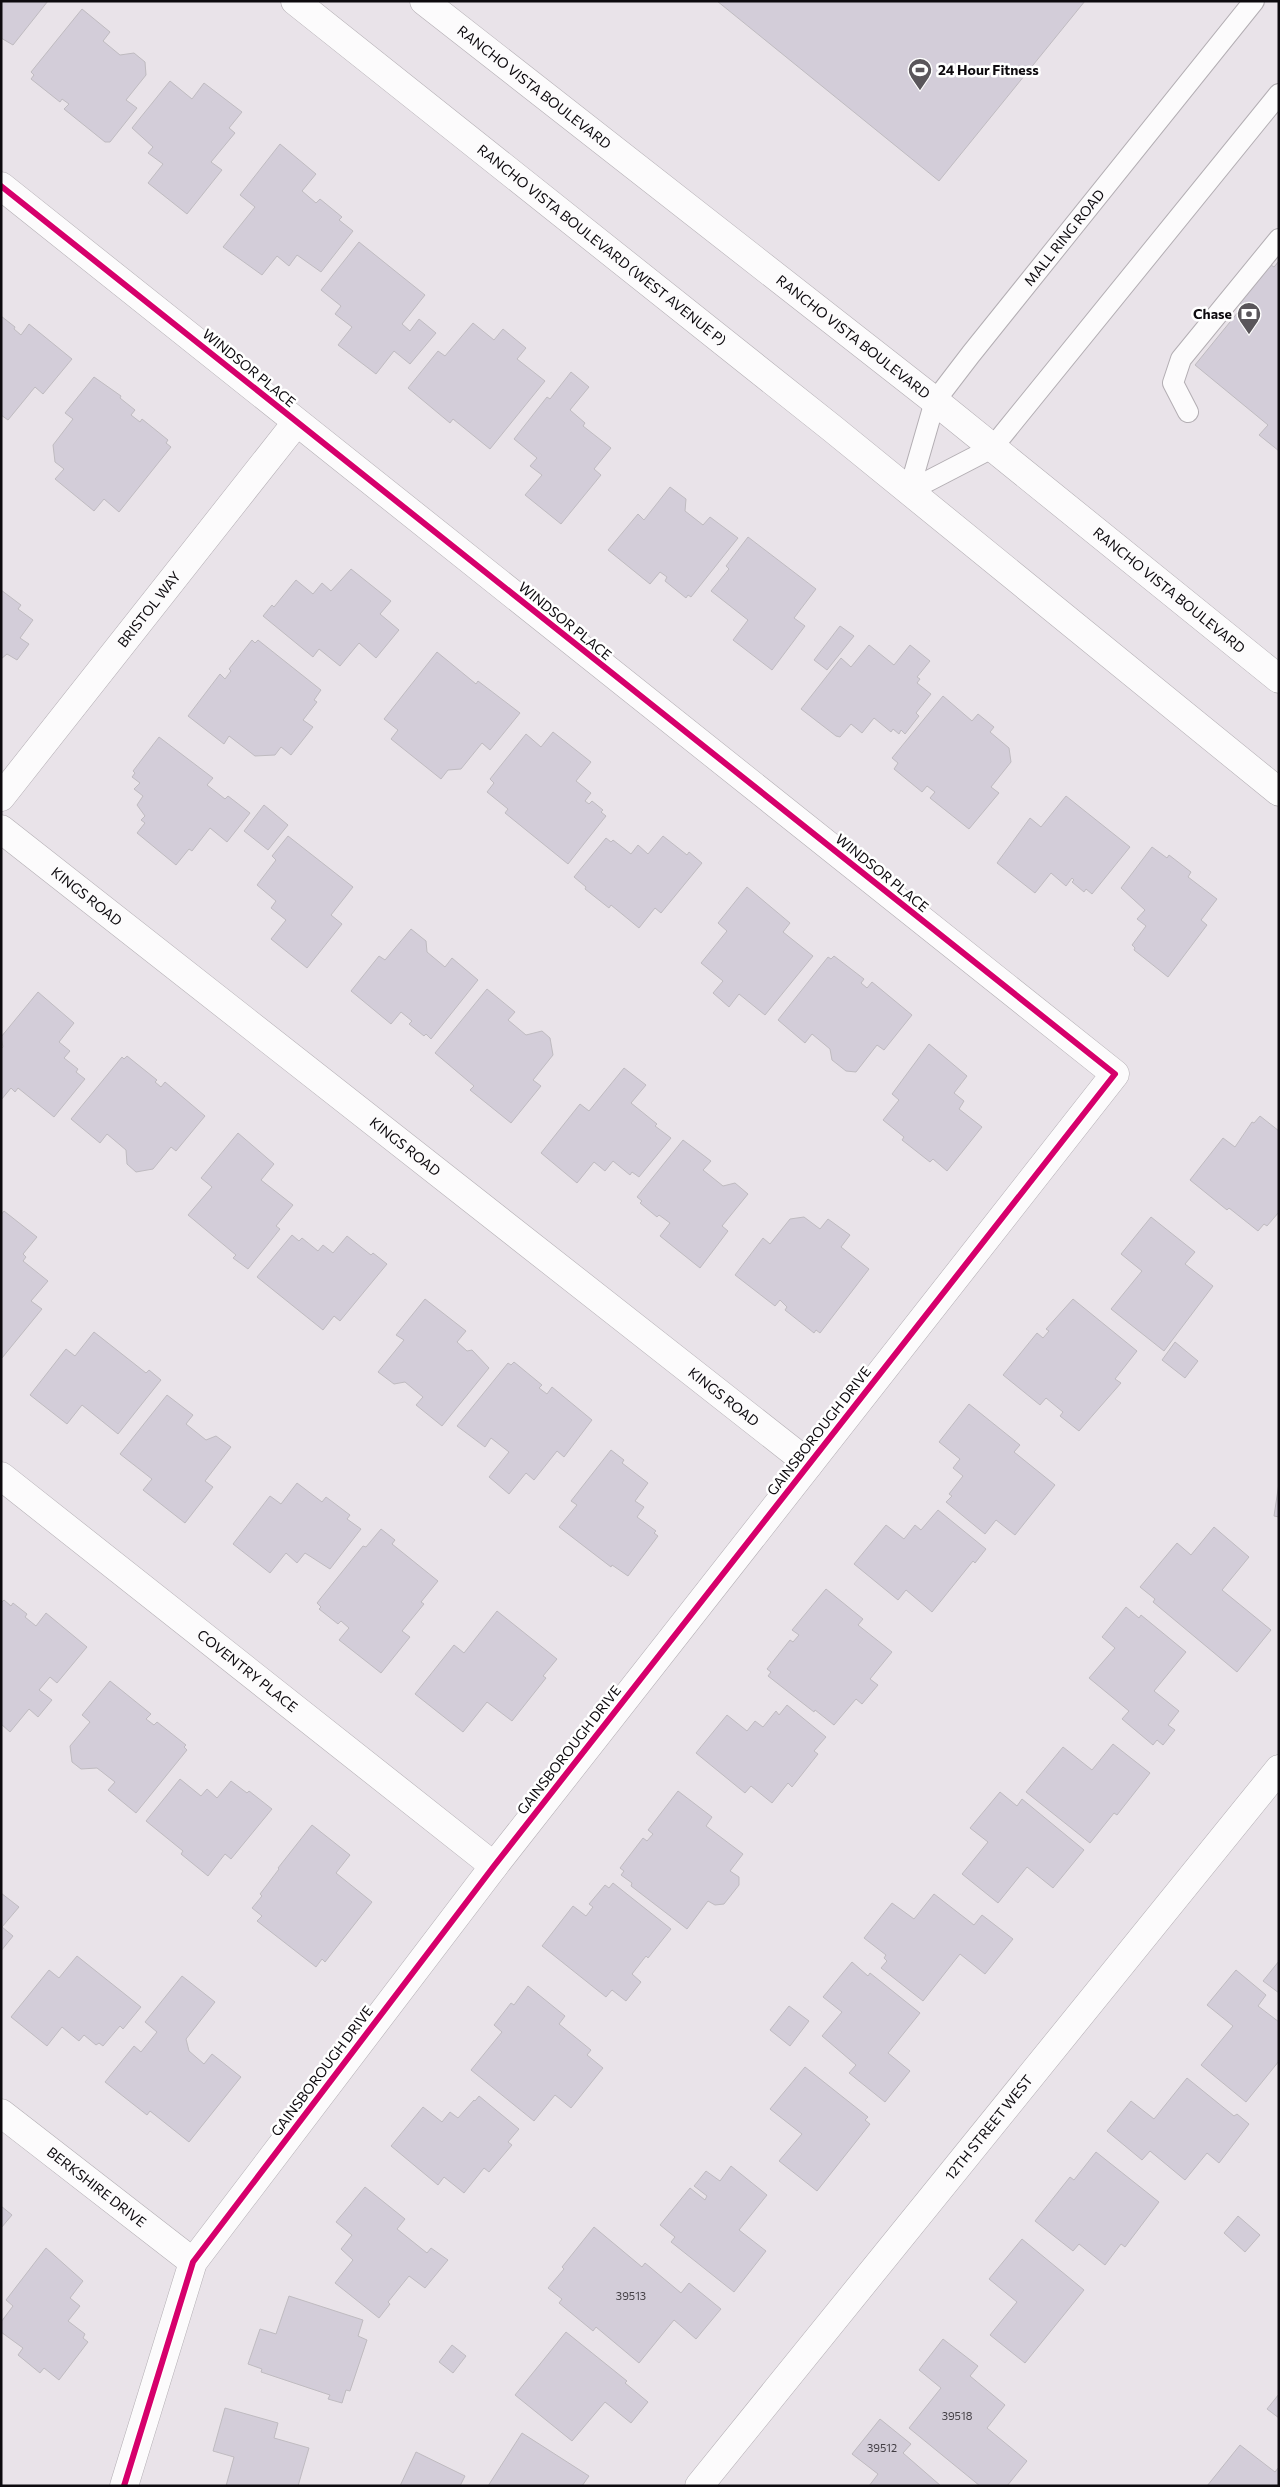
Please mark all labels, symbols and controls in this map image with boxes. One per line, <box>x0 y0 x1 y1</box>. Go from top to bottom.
street label: RANCHO VISTA BOULEVARD <box>454 21 615 152</box>
sports icon: 24 Hour Fitness <box>907 57 933 91</box>
place label: 24 Hour Fitness <box>938 61 1039 78</box>
street label: RANCHO VISTA BOULEVARD (WEST AVENUE P) <box>474 140 730 349</box>
street label: MALL RING ROAD <box>1020 186 1108 289</box>
street label: RANCHO VISTA BOULEVARD <box>773 271 934 402</box>
bank icon: Chase <box>1236 301 1262 335</box>
place label: Chase <box>1193 305 1232 322</box>
street label: WINDSOR PLACE <box>199 325 299 410</box>
street label: RANCHO VISTA BOULEVARD <box>1090 523 1249 656</box>
street label: BRISTOL WAY <box>113 568 184 650</box>
street label: WINDSOR PLACE <box>515 578 615 663</box>
street label: WINDSOR PLACE <box>832 830 932 915</box>
street label: KINGS ROAD <box>48 863 126 929</box>
street label: KINGS ROAD <box>367 1113 444 1179</box>
street label: KINGS ROAD <box>685 1363 763 1429</box>
street label: GAINSBOROUGH DRIVE <box>763 1363 874 1499</box>
street label: COVENTRY PLACE <box>194 1626 301 1715</box>
street label: GAINSBOROUGH DRIVE <box>513 1682 624 1818</box>
street label: GAINSBOROUGH DRIVE <box>267 2002 376 2139</box>
street label: 12TH STREET WEST <box>941 2071 1036 2183</box>
street label: BERKSHIRE DRIVE <box>44 2143 150 2231</box>
house number: 39513 <box>616 2289 646 2302</box>
house number: 39518 <box>942 2409 973 2422</box>
house number: 39512 <box>867 2441 897 2454</box>

